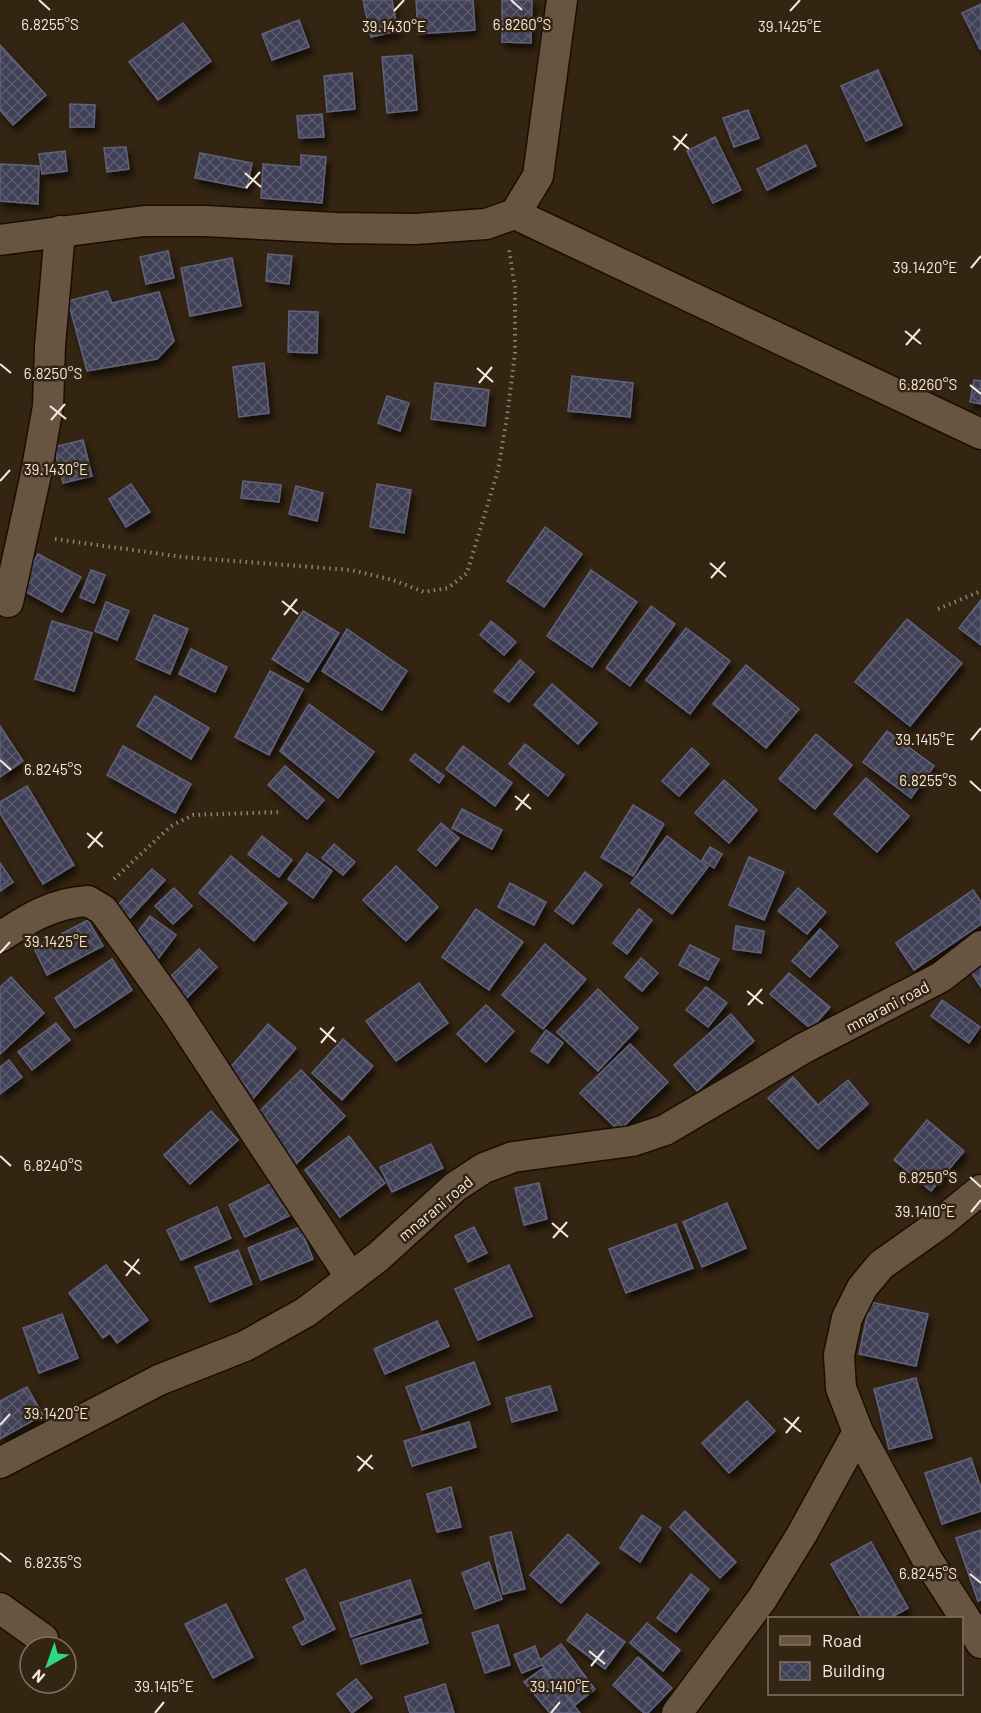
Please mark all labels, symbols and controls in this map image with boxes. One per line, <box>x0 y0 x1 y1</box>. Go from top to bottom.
text: 6.8255°S <box>21 15 79 33</box>
text: 6.8260°S <box>493 15 551 33</box>
text: 39.1430°E <box>362 17 426 35</box>
text: 39.1425°E <box>758 17 822 35</box>
text: 39.1420°E <box>893 258 957 276</box>
text: 6.8250°S <box>24 364 82 382</box>
text: 6.8260°S <box>899 375 957 393</box>
text: 39.1430°E <box>24 460 88 478</box>
text: 39.1415°E <box>895 730 955 748</box>
text: 6.8245°S <box>24 760 82 778</box>
text: 6.8255°S <box>899 771 957 789</box>
text: 39.1425°E <box>24 932 88 950</box>
street label: mnarani road <box>842 976 932 1036</box>
text: 6.8240°S <box>24 1156 82 1174</box>
text: 6.8250°S <box>899 1168 957 1186</box>
street label: mnarani road <box>394 1171 476 1245</box>
text: 39.1410°E <box>895 1202 955 1220</box>
text: 39.1420°E <box>24 1404 88 1422</box>
text: 6.8235°S <box>24 1553 82 1571</box>
text: 6.8245°S <box>899 1564 957 1582</box>
legend <box>768 1617 963 1695</box>
text: Road <box>822 1629 862 1651</box>
north arrow <box>18 1635 78 1695</box>
text: Building <box>822 1659 885 1681</box>
text: N <box>28 1666 48 1688</box>
text: 39.1415°E <box>134 1677 194 1695</box>
text: 39.1410°E <box>530 1677 590 1695</box>

